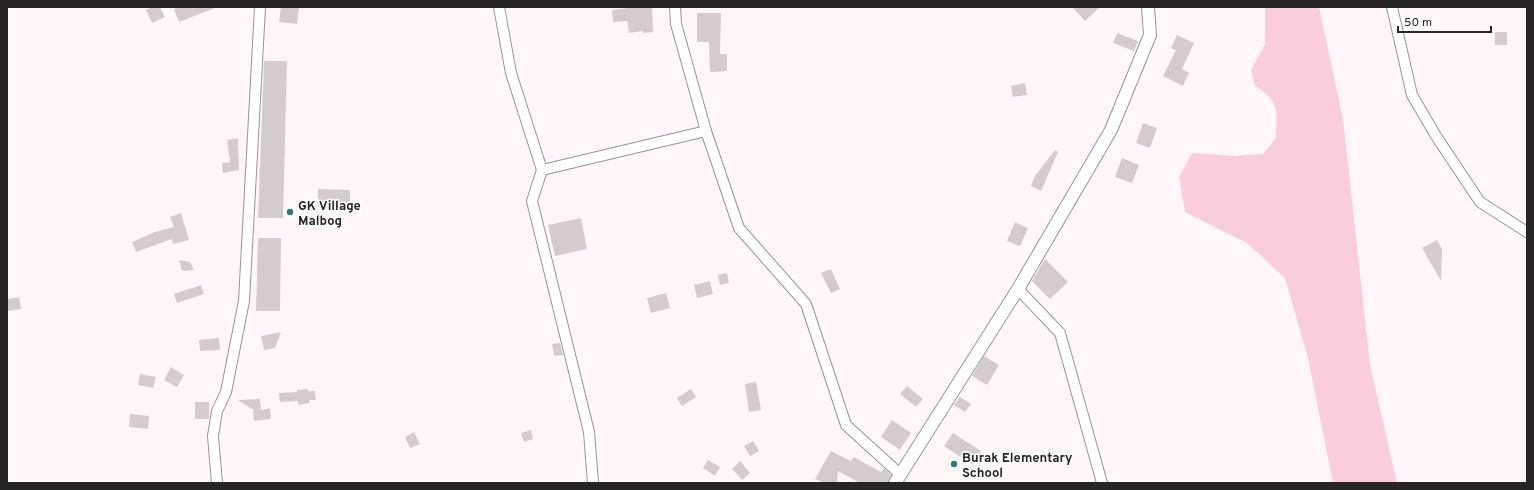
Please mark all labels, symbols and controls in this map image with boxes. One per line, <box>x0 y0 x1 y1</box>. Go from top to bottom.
scale bar <box>1398 8 1491 34</box>
text: 50 m <box>1404 15 1432 31</box>
place label: GK Village Malbog <box>298 199 361 230</box>
marker: GK Village Malbog <box>285 207 295 217</box>
place label: Burak Elementary School <box>962 451 1073 482</box>
marker: Burak Elementary School <box>949 459 959 469</box>

